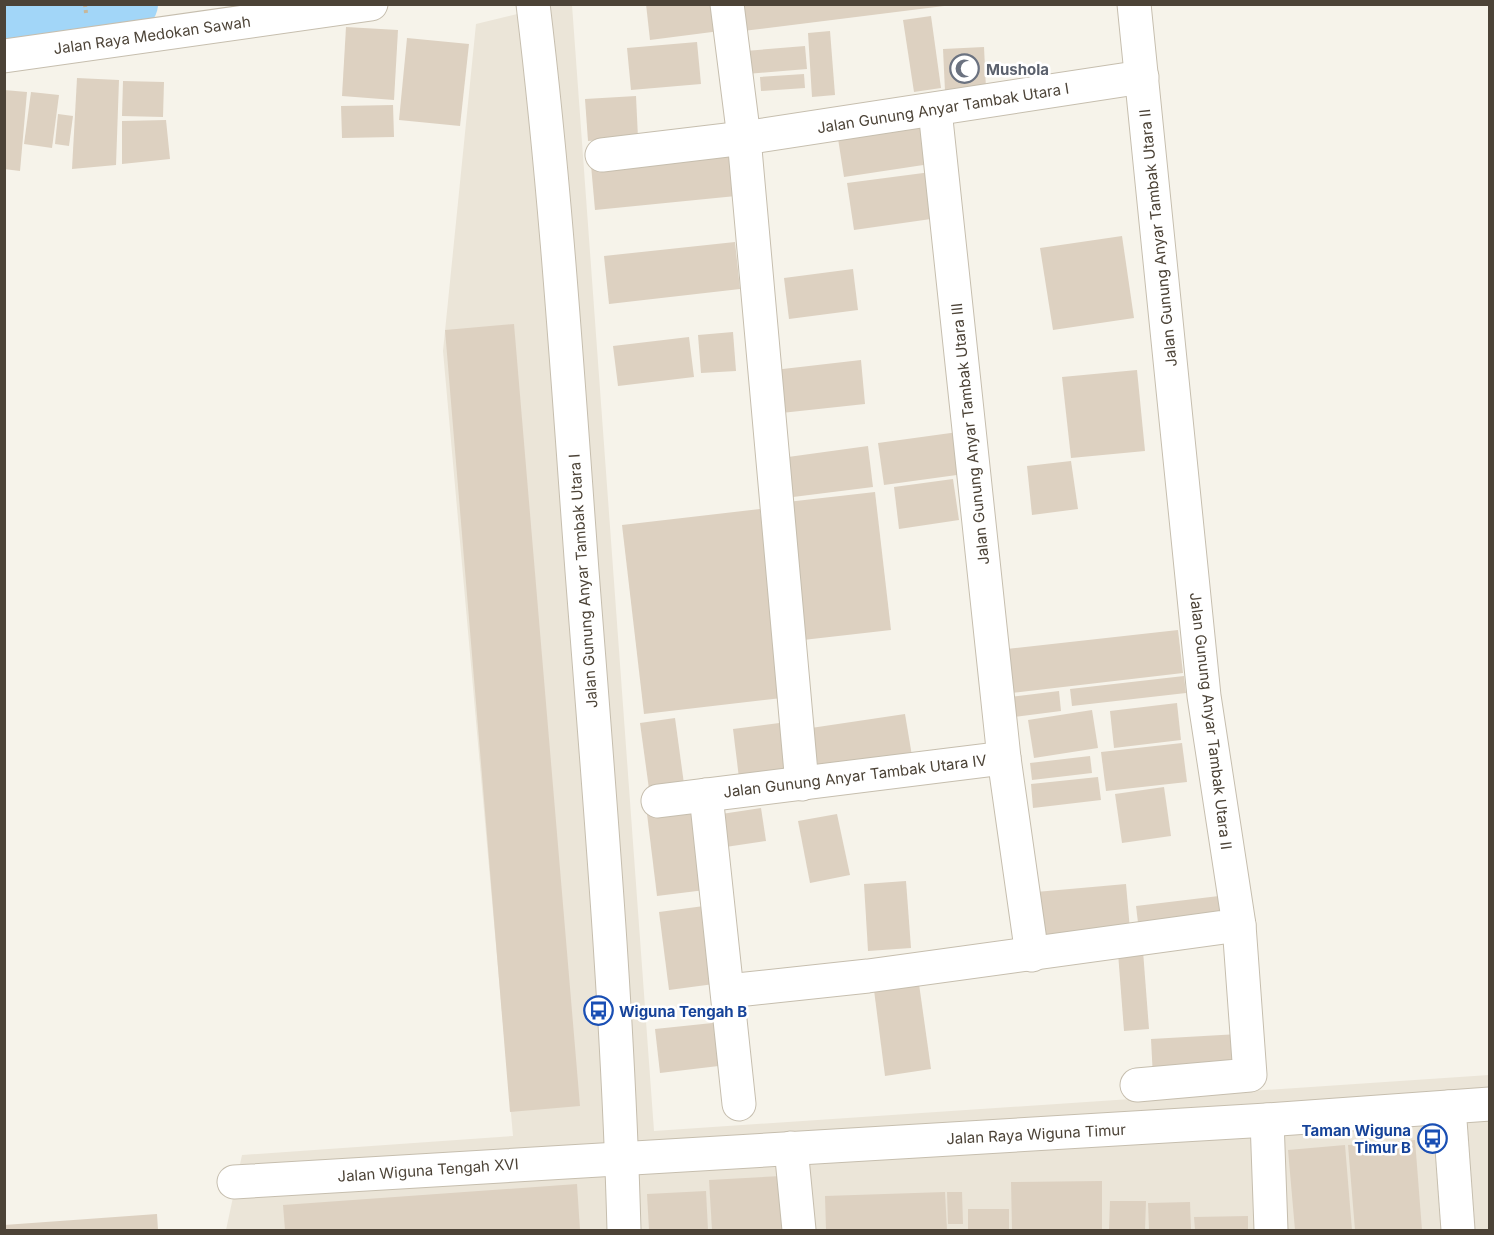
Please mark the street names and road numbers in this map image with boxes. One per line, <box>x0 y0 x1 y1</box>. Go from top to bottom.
street label: Jalan Raya Medokan Sawah <box>52 12 252 58</box>
street label: Jalan Gunung Anyar Tambak Utara I <box>816 79 1070 137</box>
street label: Jalan Gunung Anyar Tambak Utara II <box>1135 108 1181 368</box>
street label: Jalan Gunung Anyar Tambak Utara III <box>947 302 993 566</box>
street label: Jalan Gunung Anyar Tambak Utara I <box>565 453 601 709</box>
street label: Jalan Gunung Anyar Tambak Utara II <box>1186 591 1236 851</box>
street label: Jalan Gunung Anyar Tambak Utara IV <box>722 750 988 802</box>
street label: Jalan Raya Wiguna Timur <box>946 1120 1127 1148</box>
street label: Jalan Wiguna Tengah XVI <box>337 1154 519 1186</box>

